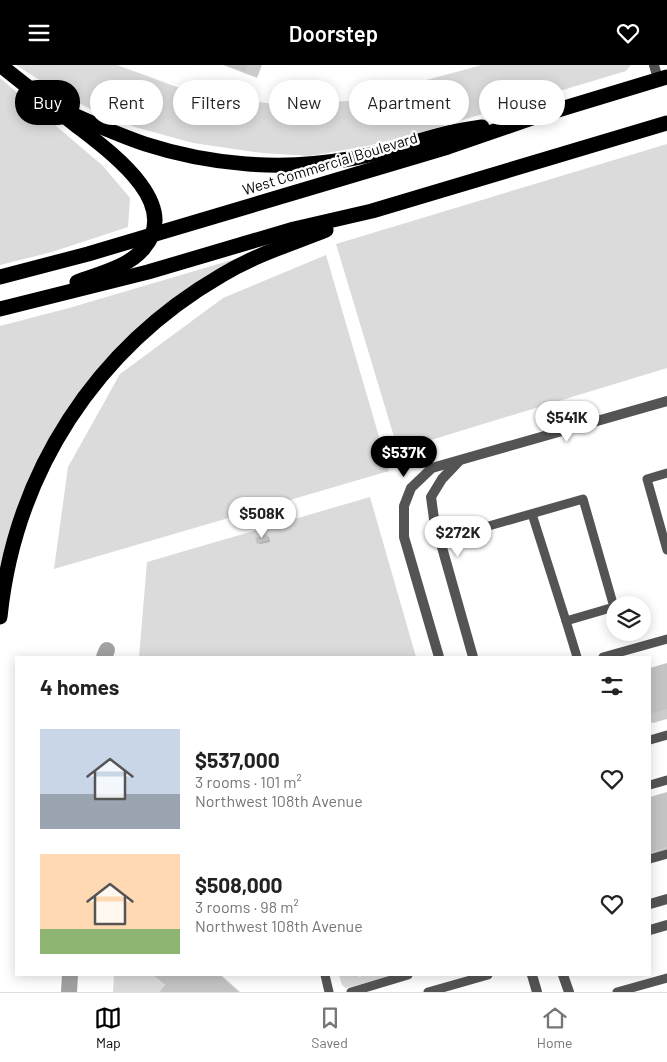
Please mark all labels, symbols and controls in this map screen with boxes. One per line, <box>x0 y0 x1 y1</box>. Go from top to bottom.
icon: menu <box>25 19 53 47</box>
icon: heart <box>614 19 642 47</box>
text: Doorstep <box>289 20 378 46</box>
chip: Buy <box>15 80 80 125</box>
chip: Rent <box>90 80 163 125</box>
chip: Filters <box>173 80 259 125</box>
chip: New <box>269 80 339 125</box>
chip: Apartment <box>349 80 469 125</box>
chip: House <box>479 80 565 125</box>
street label: West Commercial Boulevard <box>240 128 419 198</box>
pin: $541K <box>532 401 602 443</box>
text: $541K <box>546 407 588 426</box>
pin: $537K <box>369 435 439 478</box>
text: $537K <box>382 442 426 461</box>
pin: $508K <box>227 497 297 539</box>
text: $508K <box>239 503 285 522</box>
pin: $272K <box>423 515 493 558</box>
text: $272K <box>435 522 481 541</box>
map controls <box>606 596 651 641</box>
button: layers <box>606 596 651 641</box>
icon: filters <box>598 672 626 700</box>
text: 4 homes <box>40 674 119 699</box>
text: $537,000 <box>195 747 280 772</box>
icon: home <box>80 749 140 809</box>
icon: heart <box>598 765 626 793</box>
text: 3 rooms · 101 m² <box>195 772 302 791</box>
text: Northwest 108th Avenue <box>195 791 363 810</box>
text: $508,000 <box>195 872 283 897</box>
icon: home <box>80 874 140 934</box>
icon: heart <box>598 890 626 918</box>
text: 3 rooms · 98 m² <box>195 897 299 916</box>
text: Northwest 108th Avenue <box>195 916 363 935</box>
tab: Map <box>94 1004 122 1051</box>
tab: Saved <box>311 1004 348 1051</box>
tab: Home <box>537 1004 573 1051</box>

